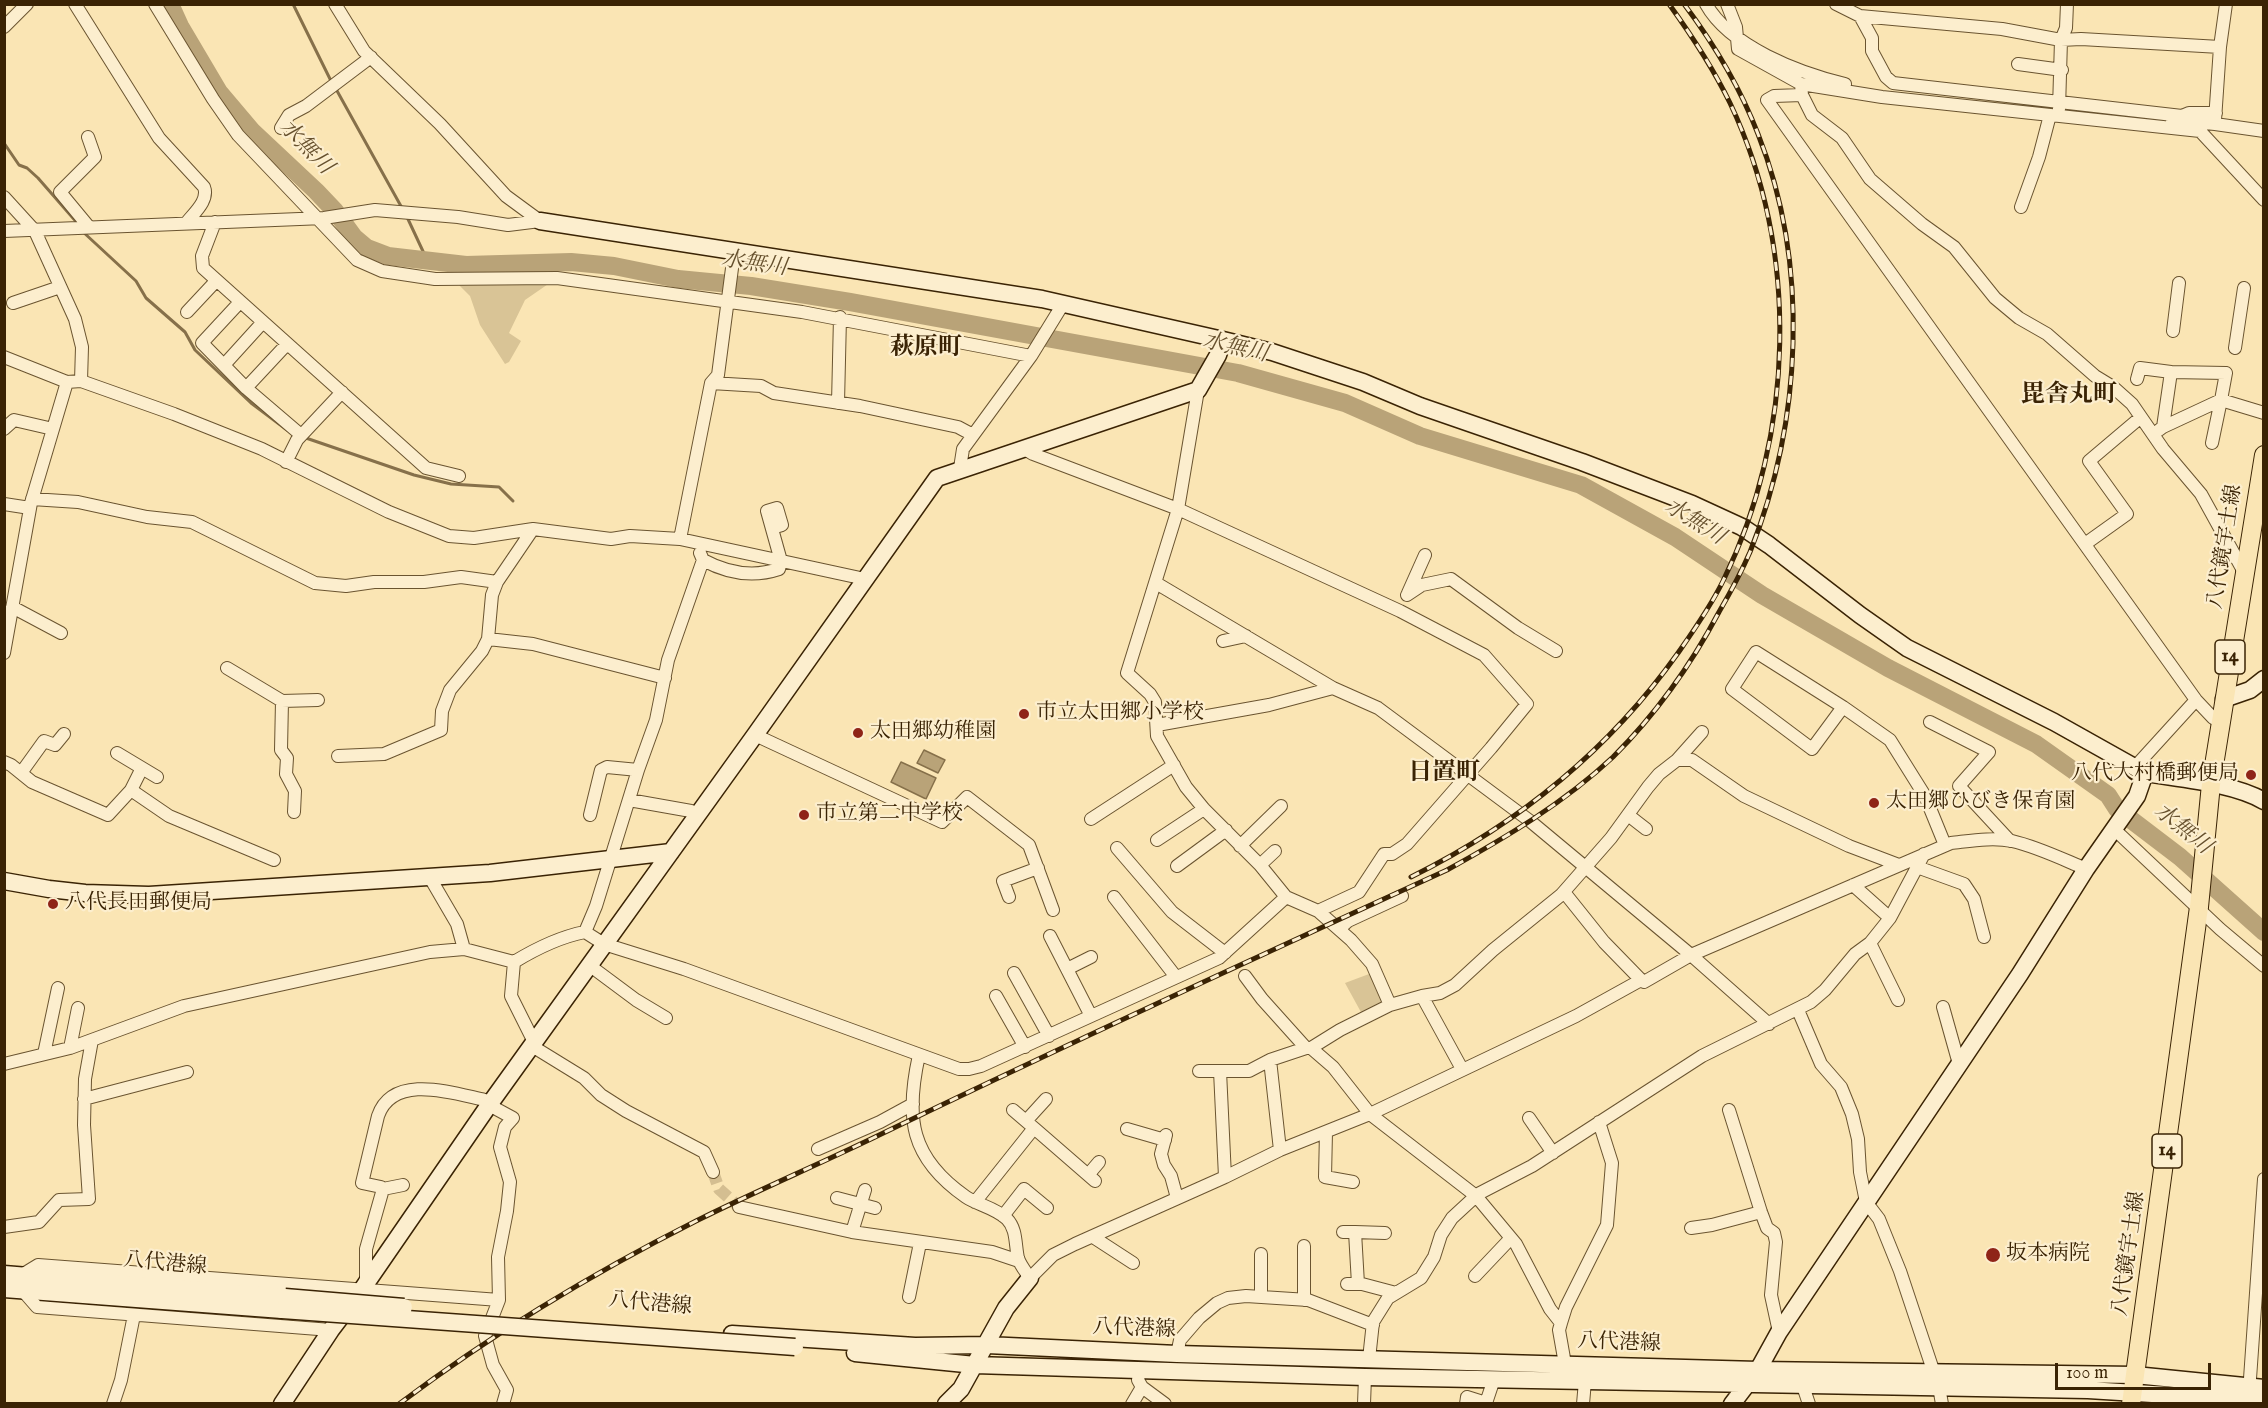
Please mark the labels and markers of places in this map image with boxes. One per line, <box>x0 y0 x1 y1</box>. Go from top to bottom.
place label: 市立太田郷小学校 <box>1036 701 1204 727</box>
marker: 市立太田郷小学校 <box>1017 707 1031 721</box>
place label: 太田郷幼稚園 <box>870 720 996 746</box>
marker: 太田郷幼稚園 <box>851 726 865 740</box>
place label: 八代大村橋郵便局 <box>2071 762 2239 788</box>
marker: 八代大村橋郵便局 <box>2244 768 2258 782</box>
place label: 太田郷ひびき保育園 <box>1886 790 2075 816</box>
marker: 太田郷ひびき保育園 <box>1867 796 1881 810</box>
place label: 市立第二中学校 <box>816 802 963 828</box>
marker: 市立第二中学校 <box>797 808 811 822</box>
place label: 八代長田郵便局 <box>65 891 212 917</box>
marker: 八代長田郵便局 <box>46 897 60 911</box>
place label: 坂本病院 <box>2006 1242 2090 1268</box>
marker: 坂本病院 <box>1984 1246 2002 1264</box>

